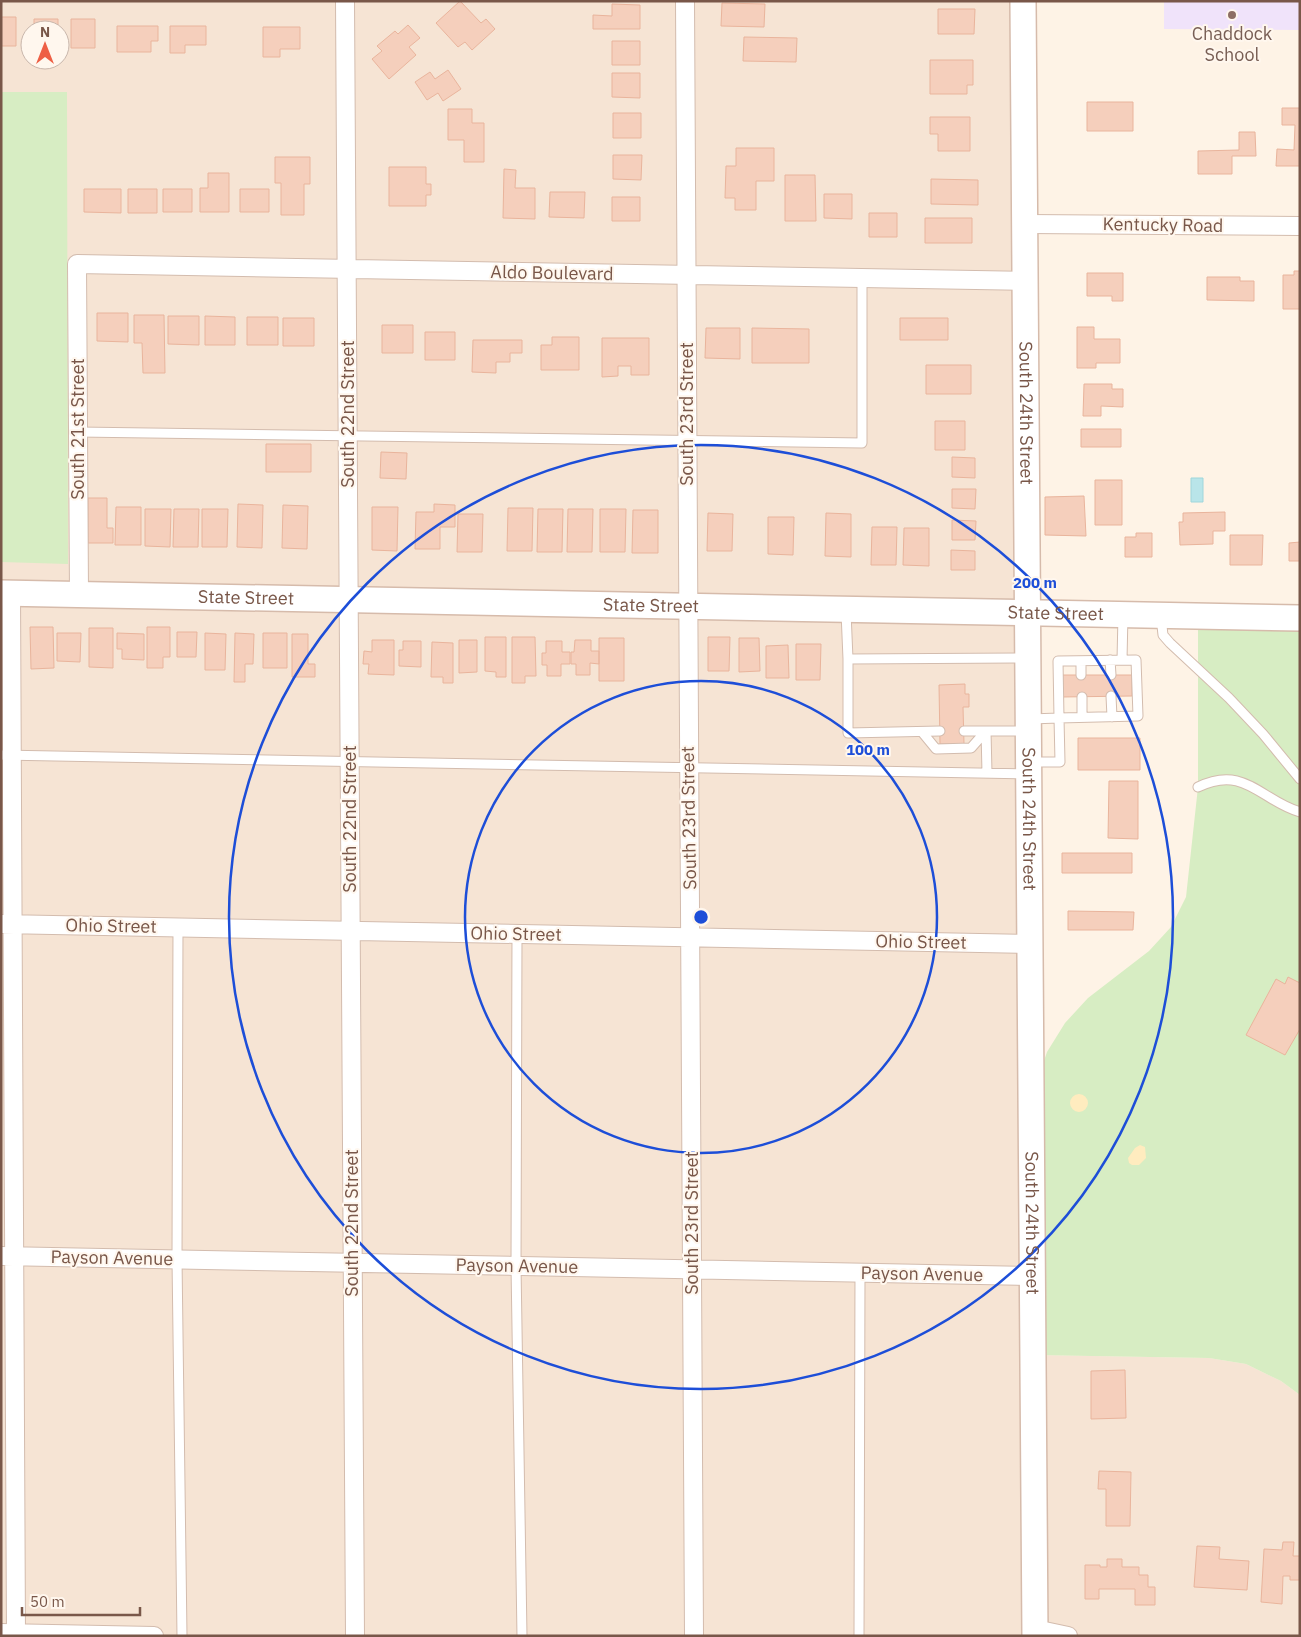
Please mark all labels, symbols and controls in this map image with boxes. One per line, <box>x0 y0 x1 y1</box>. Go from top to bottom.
marker: Chaddock School <box>1226 9 1238 21</box>
north arrow <box>20 20 70 70</box>
place label: Chaddock School <box>1192 22 1273 66</box>
text: N <box>40 23 50 41</box>
street label: Kentucky Road <box>1102 212 1224 237</box>
street label: Aldo Boulevard <box>490 260 614 285</box>
street label: South 22nd Street <box>336 340 359 488</box>
street label: South 24th Street <box>1014 341 1039 485</box>
street label: South 23rd Street <box>675 342 698 486</box>
street label: South 21st Street <box>66 358 89 500</box>
text: 200 m <box>1013 573 1057 592</box>
street label: State Street <box>198 585 294 610</box>
street label: State Street <box>603 593 699 617</box>
street label: State Street <box>1007 600 1104 625</box>
text: 100 m <box>846 740 890 759</box>
street label: South 22nd Street <box>338 745 361 893</box>
street label: South 23rd Street <box>676 746 701 890</box>
street label: South 24th Street <box>1017 747 1042 891</box>
centre of rings <box>692 908 710 926</box>
street label: Ohio Street <box>65 913 157 938</box>
street label: Ohio Street <box>470 921 562 946</box>
street label: Ohio Street <box>875 929 967 954</box>
street label: South 22nd Street <box>340 1149 363 1297</box>
street label: South 23rd Street <box>680 1151 703 1295</box>
street label: South 24th Street <box>1020 1151 1044 1295</box>
street label: Payson Avenue <box>51 1245 174 1270</box>
street label: Payson Avenue <box>456 1253 579 1278</box>
street label: Payson Avenue <box>861 1261 984 1286</box>
scale bar <box>22 1584 140 1616</box>
text: 50 m <box>30 1592 65 1611</box>

